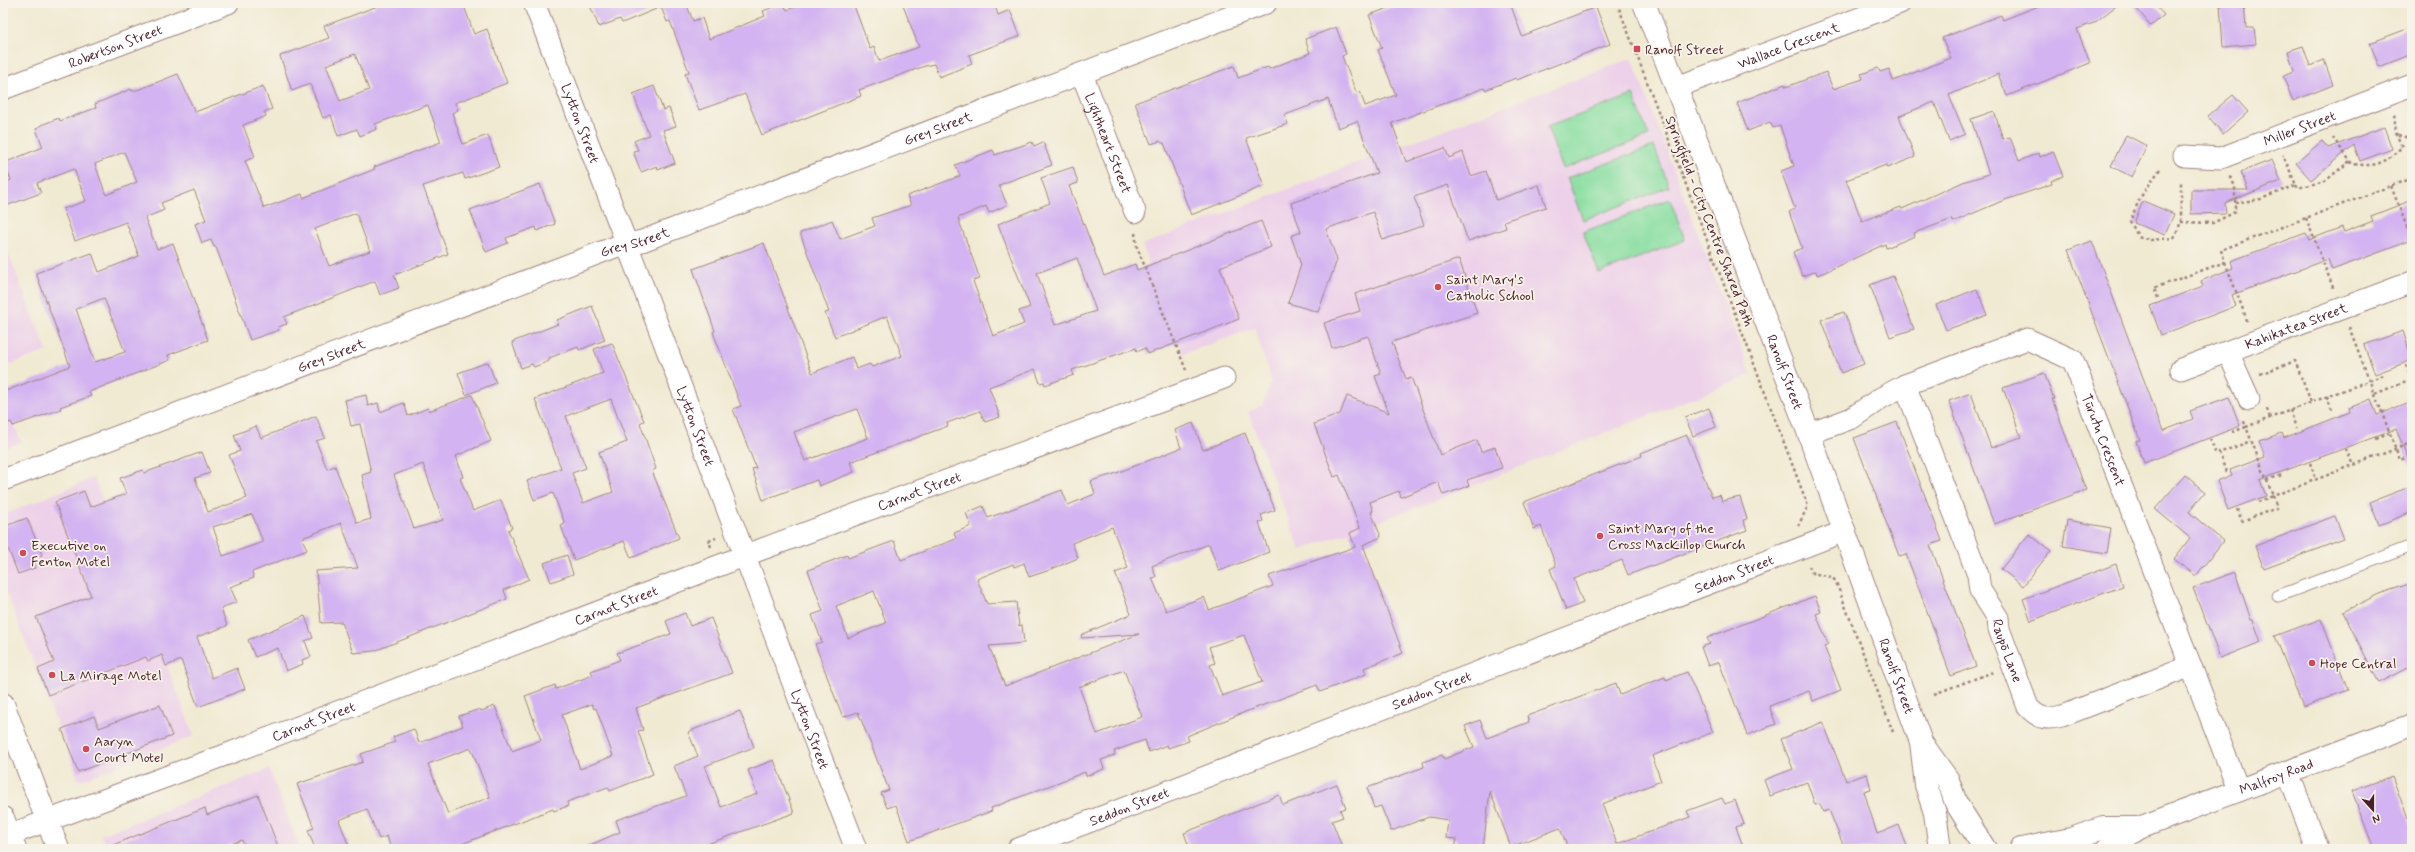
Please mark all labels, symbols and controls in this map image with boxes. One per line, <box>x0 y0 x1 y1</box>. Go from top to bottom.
street label: Wallace Crescent <box>1735 18 1843 73</box>
street label: Robertson Street <box>66 21 165 73</box>
place label: Ranolf Street <box>1645 41 1724 59</box>
marker: Ranolf Street <box>1632 44 1642 54</box>
street label: Lytton Street <box>556 81 603 166</box>
street label: Lightheart Street <box>1080 91 1135 197</box>
street label: Miller Street <box>2261 107 2338 151</box>
street label: Grey Street <box>901 108 975 150</box>
street label: Springfield - City Centre Shared Path <box>1659 114 1758 330</box>
street label: Grey Street <box>598 223 673 262</box>
place label: Saint Mary's Catholic School <box>1446 271 1534 305</box>
marker: Saint Mary's Catholic School <box>1433 282 1443 292</box>
street label: Kahikatea Street <box>2243 299 2351 354</box>
street label: Ranolf Street <box>1762 332 1807 412</box>
street label: Grey Street <box>295 335 369 377</box>
street label: Lytton Street <box>672 384 718 469</box>
street label: Tūrutu Crescent <box>2077 391 2129 489</box>
street label: Carnot Street <box>875 468 964 516</box>
place label: Saint Mary of the Cross MacKillop Church <box>1608 520 1746 554</box>
marker: Saint Mary of the Cross MacKillop Church <box>1595 531 1605 541</box>
place label: Executive on Fenton Motel <box>31 537 110 571</box>
marker: Executive on Fenton Motel <box>18 548 28 558</box>
street label: Seddon Street <box>1692 551 1776 598</box>
street label: Carnot Street <box>572 582 660 630</box>
street label: Raupō Lane <box>1988 618 2026 685</box>
street label: Ranolf Street <box>1874 636 1918 716</box>
place label: Hope Central <box>2320 655 2396 673</box>
marker: Hope Central <box>2307 658 2317 668</box>
place label: La Mirage Motel <box>60 667 162 685</box>
street label: Seddon Street <box>1390 668 1474 714</box>
marker: La Mirage Motel <box>47 670 57 680</box>
street label: Lytton Street <box>786 687 833 772</box>
street label: Carnot Street <box>270 698 358 746</box>
place label: Aaryn Court Motel <box>94 733 163 767</box>
marker: Aaryn Court Motel <box>81 744 91 754</box>
street label: Malfroy Road <box>2237 755 2316 799</box>
street label: Seddon Street <box>1087 784 1172 831</box>
north arrow <box>2353 790 2393 830</box>
text: N <box>2370 811 2382 826</box>

